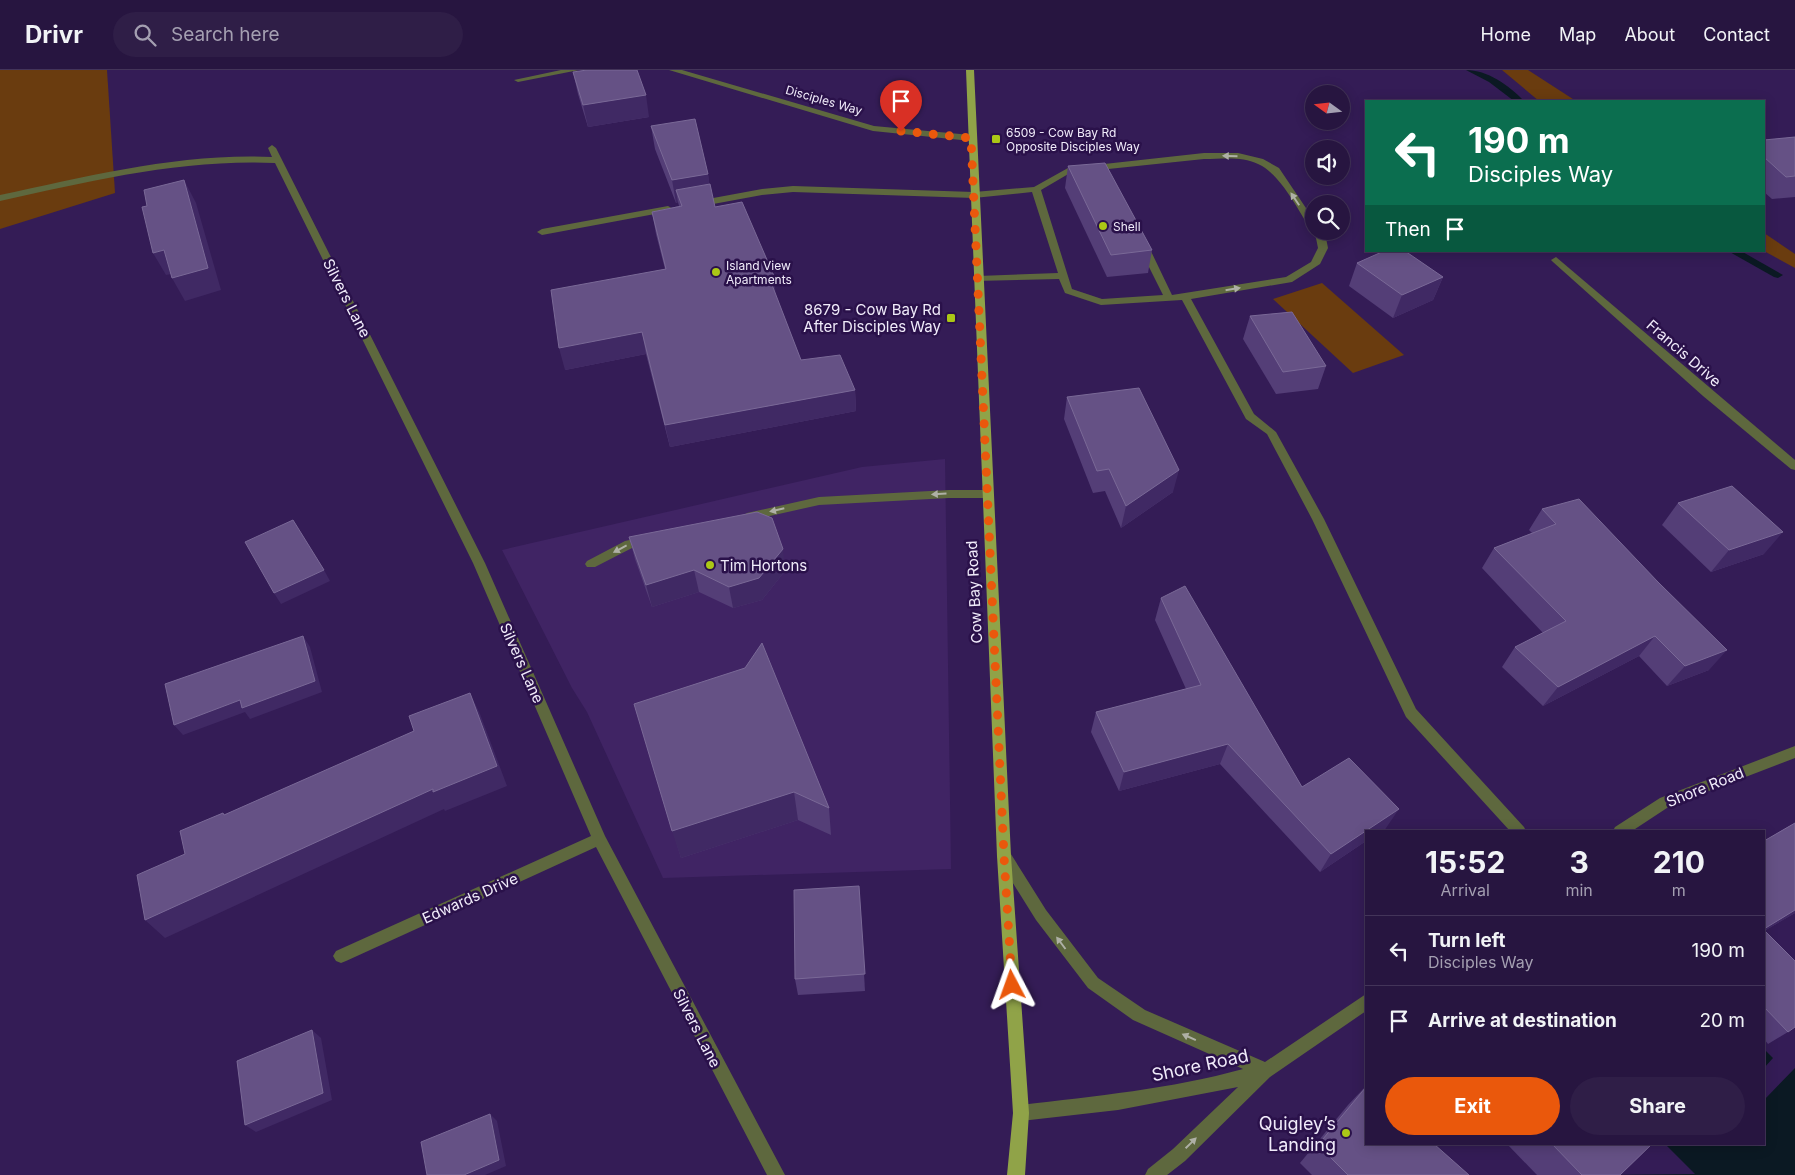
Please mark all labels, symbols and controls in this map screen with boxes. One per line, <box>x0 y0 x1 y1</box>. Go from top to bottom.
search box <box>113 12 463 57</box>
text: Drivr <box>25 20 83 49</box>
icon: search <box>131 21 159 49</box>
text: Search here <box>171 23 280 46</box>
text: Home <box>1481 24 1531 45</box>
text: Map <box>1559 24 1596 45</box>
text: About <box>1624 24 1675 45</box>
text: Contact <box>1703 24 1770 45</box>
pin <box>880 80 922 131</box>
street label: Disciples Way <box>784 82 864 118</box>
north arrow <box>1305 85 1350 130</box>
map controls <box>1305 85 1350 240</box>
icon: arrive <box>887 87 915 115</box>
text: 190 m <box>1468 119 1570 161</box>
icon: left <box>1385 120 1450 185</box>
place label: 6509 - Cow Bay Rd Opposite Disciples Way <box>1006 125 1140 154</box>
marker: 6509 - Cow Bay Rd Opposite Disciples Way <box>990 133 1002 145</box>
button: sound <box>1305 140 1350 185</box>
one-way arrow <box>1222 152 1238 160</box>
text: Disciples Way <box>1468 161 1613 187</box>
one-way arrow <box>1290 192 1300 205</box>
button: search <box>1305 195 1350 240</box>
icon: arrive <box>1441 215 1469 243</box>
text: Then <box>1385 218 1431 241</box>
place label: Shell <box>1113 219 1141 234</box>
marker: Shell <box>1097 220 1109 232</box>
street label: Silvers Lane <box>319 255 375 341</box>
place label: Island View Apartments <box>726 258 792 287</box>
marker: Island View Apartments <box>710 266 722 278</box>
one-way arrow <box>1226 284 1242 292</box>
place label: 8679 - Cow Bay Rd After Disciples Way <box>803 300 942 336</box>
marker: 8679 - Cow Bay Rd After Disciples Way <box>945 312 957 324</box>
street label: Francis Drive <box>1643 315 1725 391</box>
one-way arrow <box>930 491 946 499</box>
one-way arrow <box>769 507 785 515</box>
street label: Cow Bay Road <box>962 540 986 644</box>
one-way arrow <box>613 545 627 553</box>
place label: Tim Hortons <box>720 556 807 575</box>
marker: Tim Hortons <box>704 559 716 571</box>
street label: Silvers Lane <box>496 620 548 706</box>
street label: Shore Road <box>1663 763 1747 811</box>
text: 15:52 <box>1425 844 1505 880</box>
text: 3 <box>1569 844 1589 880</box>
text: 210 <box>1653 844 1705 880</box>
street label: Edwards Drive <box>419 868 521 928</box>
text: Arrival <box>1441 880 1490 900</box>
text: min <box>1565 880 1593 900</box>
text: m <box>1672 880 1686 900</box>
text: Turn left <box>1428 929 1506 952</box>
one-way arrow <box>1056 936 1066 950</box>
icon: left <box>1385 937 1413 965</box>
text: 190 m <box>1692 939 1745 962</box>
text: Disciples Way <box>1428 952 1534 972</box>
position arrow <box>985 958 1037 1010</box>
street label: Silvers Lane <box>669 985 725 1071</box>
icon: arrive <box>1385 1007 1413 1035</box>
text: Arrive at destination <box>1428 1009 1617 1032</box>
text: 20 m <box>1699 1009 1745 1032</box>
one-way arrow <box>1182 1033 1196 1041</box>
street label: Shore Road <box>1150 1044 1250 1086</box>
button: Exit <box>1385 1077 1560 1135</box>
button: Share <box>1570 1077 1745 1135</box>
place label: Quigley’s Landing <box>1259 1113 1336 1155</box>
marker: Quigley’s Landing <box>1340 1127 1352 1139</box>
one-way arrow <box>1184 1137 1196 1149</box>

